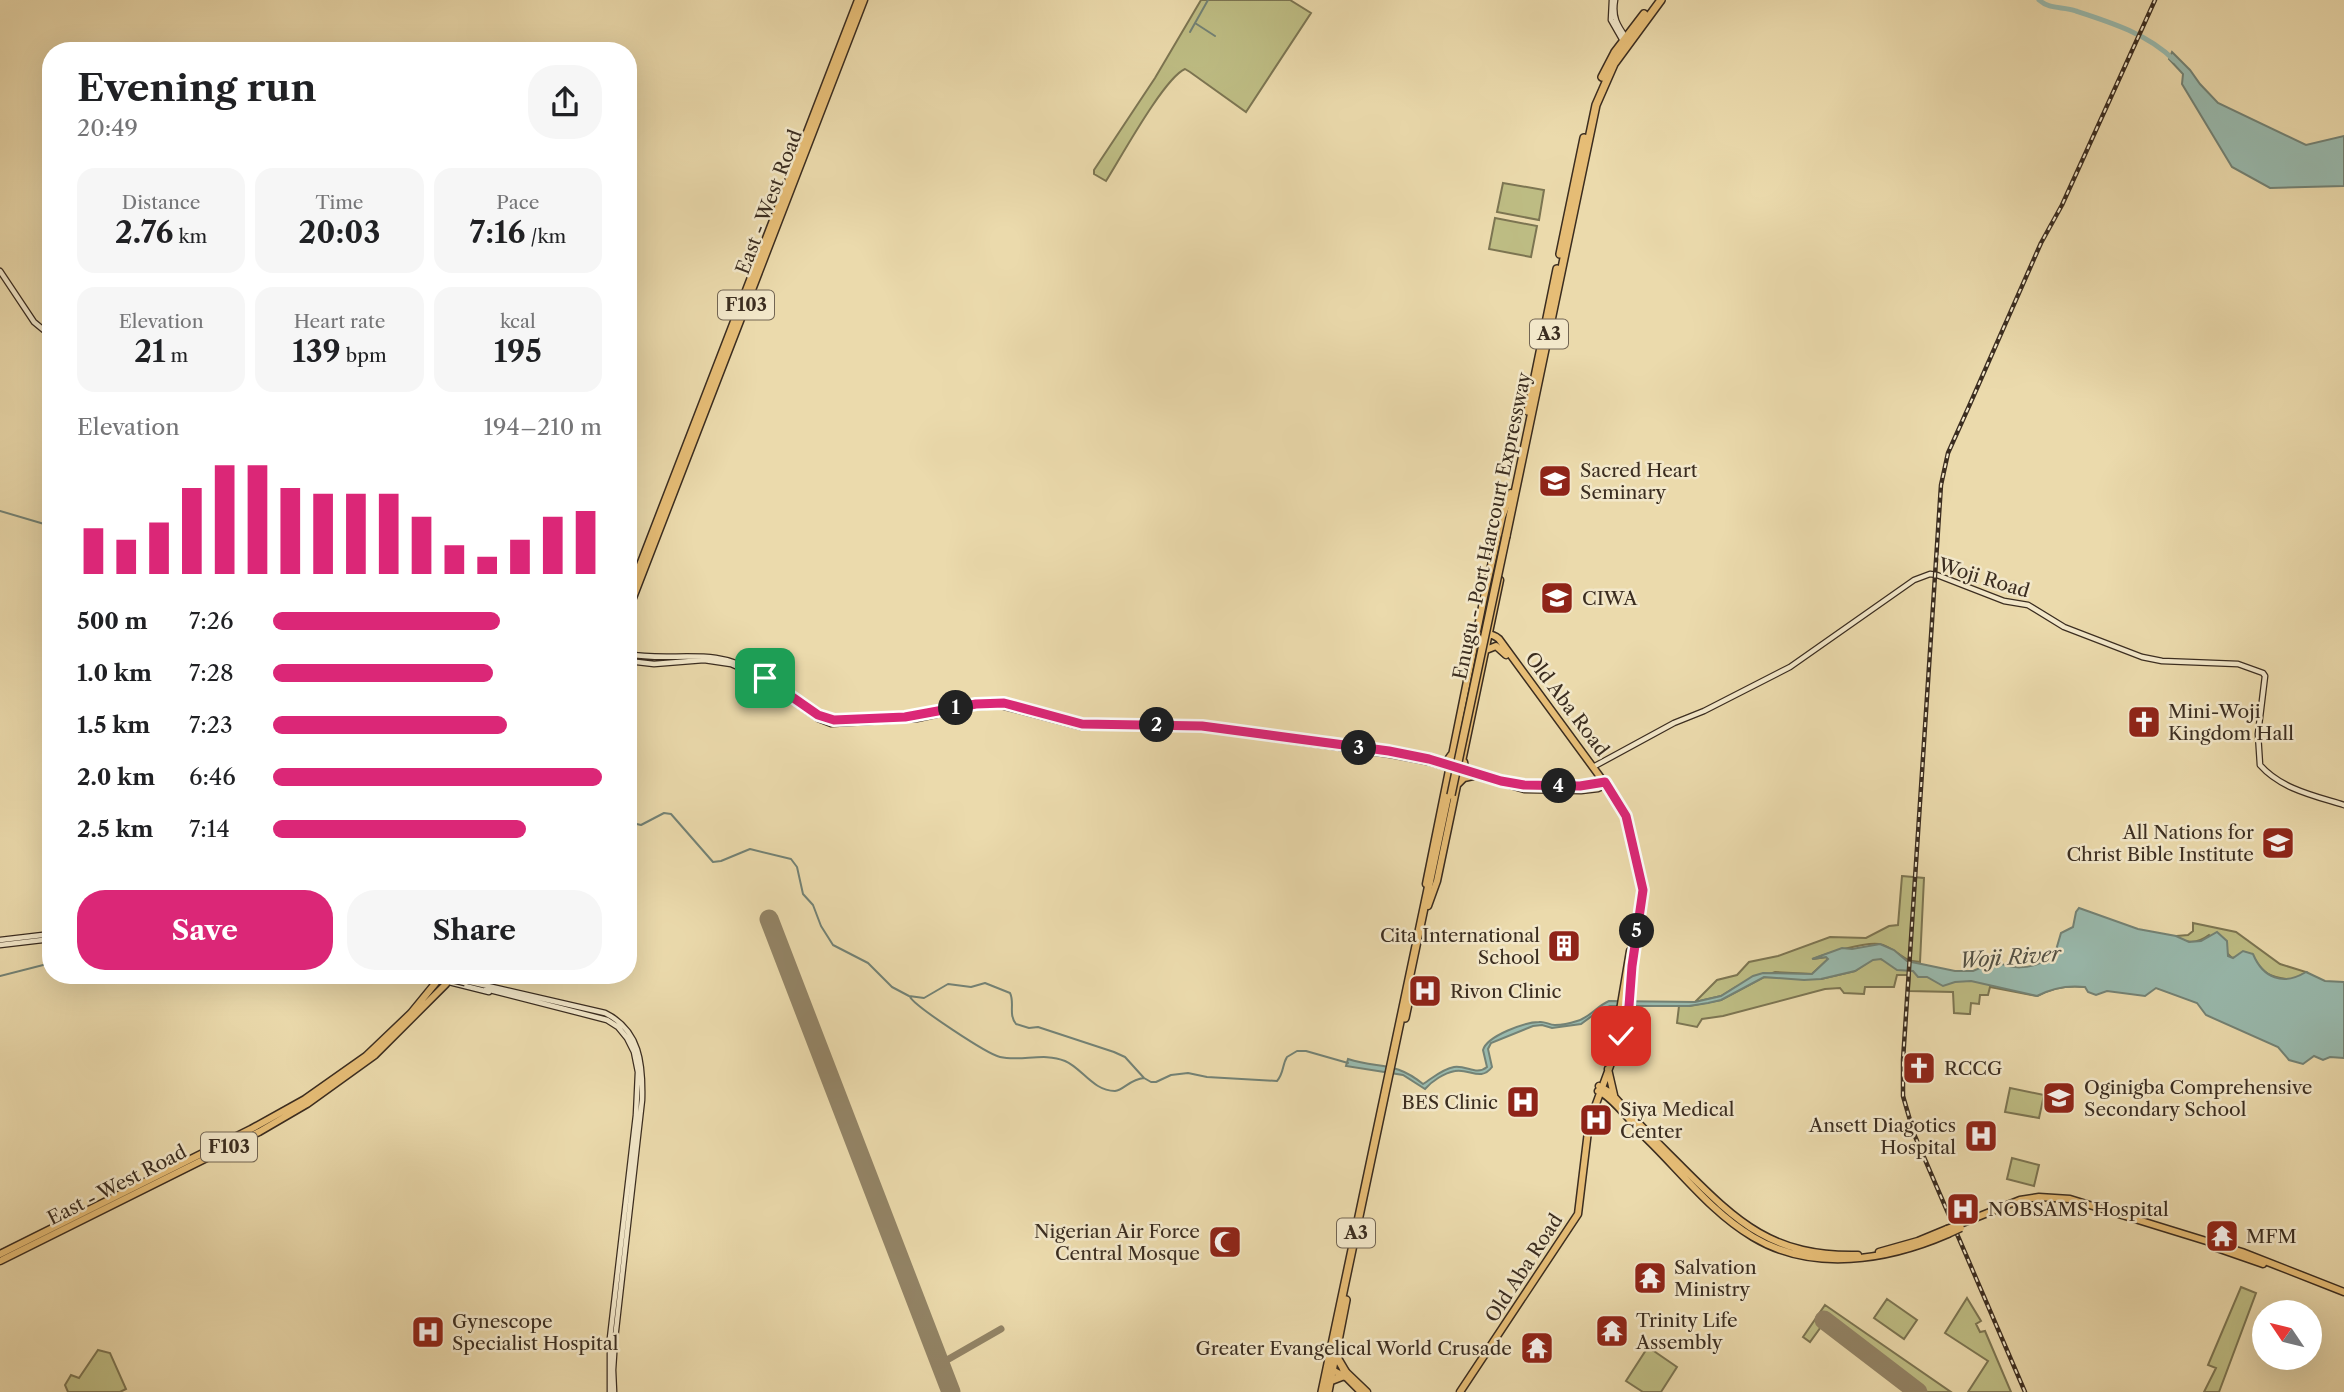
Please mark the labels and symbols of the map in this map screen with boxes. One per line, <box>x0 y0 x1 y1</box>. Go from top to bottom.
street label: East - West Road <box>731 126 807 277</box>
road number: F103 <box>718 290 774 320</box>
road number: A3 <box>1530 320 1568 348</box>
street label: Enugu - Port Harcourt Expressway <box>1448 370 1536 682</box>
place label: Sacred Heart Seminary <box>1580 459 1698 504</box>
school or university icon: Sacred Heart Seminary <box>1536 462 1574 500</box>
street label: Woji Road <box>1935 553 2033 603</box>
school or university icon: CIWA <box>1538 579 1576 617</box>
place label: CIWA <box>1582 587 1638 610</box>
street label: Old Aba Road <box>1520 647 1614 761</box>
pin <box>735 648 795 708</box>
pin: 1 <box>939 690 974 726</box>
place label: Mini-Woji Kingdom Hall <box>2168 700 2294 745</box>
church icon: Mini-Woji Kingdom Hall <box>2125 703 2163 741</box>
pin: 2 <box>1140 708 1174 742</box>
pin: 3 <box>1342 730 1376 766</box>
pin: 4 <box>1542 768 1576 804</box>
place label: All Nations for Christ Bible Institute <box>2066 821 2254 866</box>
school or university icon: All Nations for Christ Bible Institute <box>2259 824 2297 862</box>
pin: 5 <box>1620 914 1654 948</box>
place label: Cita International School <box>1380 924 1540 969</box>
building icon: Cita International School <box>1545 927 1583 965</box>
water label: Woji River <box>1958 941 2063 973</box>
hospital icon: Rivon Clinic <box>1406 972 1444 1010</box>
place label: Rivon Clinic <box>1450 980 1562 1003</box>
pin <box>1591 1006 1651 1066</box>
church icon: RCCG <box>1900 1049 1938 1087</box>
place label: RCCG <box>1944 1057 2002 1080</box>
place label: Oginigba Comprehensive Secondary School <box>2084 1076 2312 1121</box>
school or university icon: Oginigba Comprehensive Secondary School <box>2040 1079 2078 1117</box>
hospital icon: BES Clinic <box>1504 1083 1542 1121</box>
place label: BES Clinic <box>1402 1091 1498 1114</box>
place label: Siya Medical Center <box>1620 1098 1735 1143</box>
hospital icon: Siya Medical Center <box>1577 1101 1615 1139</box>
place label: Ansett Diagotics Hospital <box>1808 1114 1956 1159</box>
hospital icon: Ansett Diagotics Hospital <box>1962 1117 2000 1155</box>
road number: F103 <box>201 1132 257 1162</box>
street label: East - West Road <box>44 1140 191 1230</box>
hospital icon: NOBSAMS Hospital <box>1944 1190 1982 1228</box>
place label: NOBSAMS Hospital <box>1988 1198 2169 1221</box>
street label: Old Aba Road <box>1480 1209 1568 1326</box>
temple icon: MFM <box>2203 1217 2241 1255</box>
road number: A3 <box>1337 1218 1375 1248</box>
place label: Nigerian Air Force Central Mosque <box>1034 1220 1200 1265</box>
mosque icon: Nigerian Air Force Central Mosque <box>1206 1223 1244 1261</box>
place label: MFM <box>2246 1225 2297 1248</box>
place label: Salvation Ministry <box>1674 1256 1757 1301</box>
temple icon: Salvation Ministry <box>1631 1259 1669 1297</box>
north arrow <box>2252 1300 2322 1370</box>
place label: Trinity Life Assembly <box>1635 1309 1738 1354</box>
place label: Gynescope Specialist Hospital <box>452 1310 619 1355</box>
temple icon: Trinity Life Assembly <box>1593 1312 1631 1350</box>
hospital icon: Gynescope Specialist Hospital <box>409 1313 447 1351</box>
temple icon: Greater Evangelical World Crusade <box>1518 1329 1556 1367</box>
place label: Greater Evangelical World Crusade <box>1196 1337 1512 1360</box>

